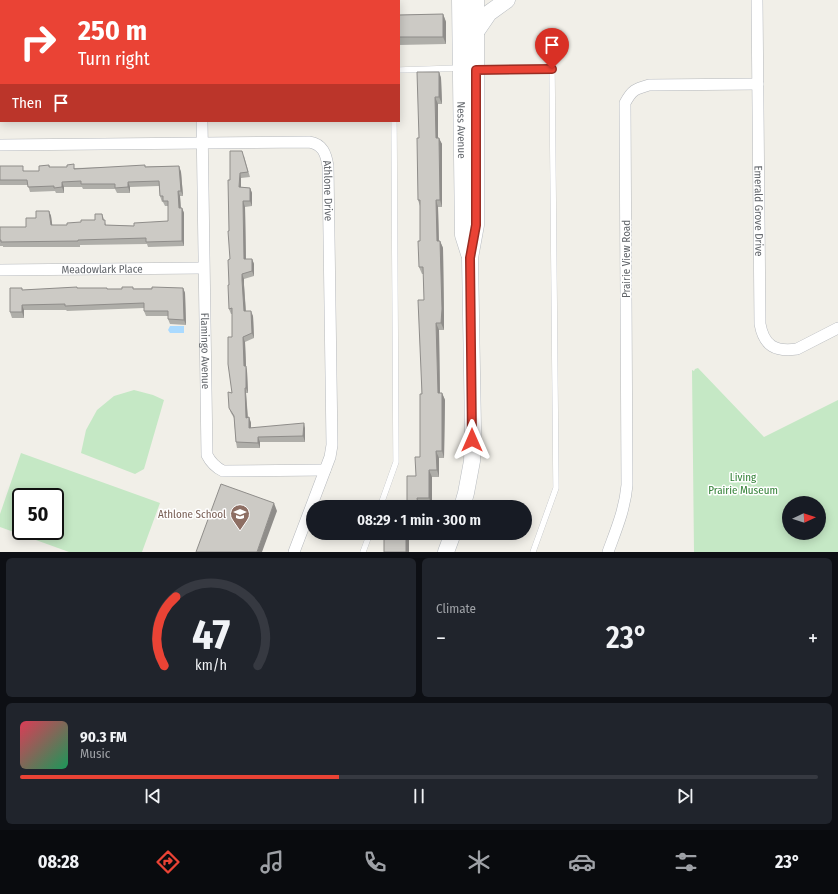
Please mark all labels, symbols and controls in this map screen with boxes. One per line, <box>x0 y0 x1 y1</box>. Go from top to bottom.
text: 250 m <box>78 14 147 47</box>
icon: right <box>12 16 64 68</box>
pin <box>535 28 569 69</box>
icon: arrive <box>541 34 563 56</box>
text: Turn right <box>78 48 150 70</box>
icon: arrive <box>50 92 72 114</box>
text: Then <box>12 94 42 112</box>
street label: Ness Avenue <box>455 101 469 159</box>
street label: Athlone Drive <box>321 159 335 221</box>
street label: Emerald Grove Drive <box>752 165 766 257</box>
street label: Prairie View Road <box>620 220 633 298</box>
street label: Meadowlark Place <box>61 262 143 276</box>
street label: Flamingo Avenue <box>198 313 213 389</box>
position arrow <box>451 419 493 461</box>
park label: Living Prairie Museum <box>708 471 778 497</box>
speed limit sign: 50 <box>12 488 64 540</box>
north arrow <box>782 496 826 540</box>
map controls <box>782 496 826 540</box>
school or university icon: Athlone School <box>229 503 251 531</box>
place label: Athlone School <box>158 508 226 521</box>
text: 08:29 · 1 min · 300 m <box>357 511 481 529</box>
text: Climate <box>436 601 476 616</box>
text: 47 <box>192 609 230 659</box>
text: 23° <box>606 620 648 656</box>
text: − <box>436 625 446 652</box>
text: + <box>808 625 818 652</box>
text: km/h <box>195 656 227 673</box>
text: 90.3 FM <box>80 728 127 746</box>
text: Music <box>80 746 110 761</box>
icon: previous <box>142 785 164 807</box>
icon: pause <box>408 785 430 807</box>
icon: next <box>674 785 696 807</box>
icon: directions <box>154 848 182 876</box>
icon: music <box>258 848 286 876</box>
icon: phone <box>361 848 389 876</box>
icon: climate <box>465 848 493 876</box>
icon: car <box>568 848 596 876</box>
icon: filters <box>672 848 700 876</box>
text: 08:28 <box>38 851 79 873</box>
text: 23° <box>775 851 800 873</box>

